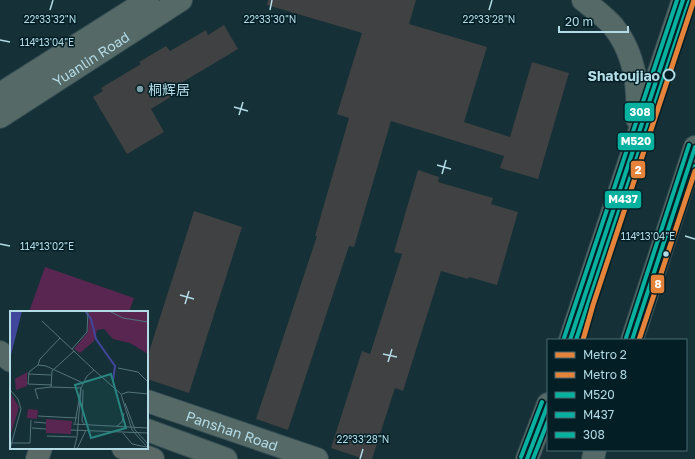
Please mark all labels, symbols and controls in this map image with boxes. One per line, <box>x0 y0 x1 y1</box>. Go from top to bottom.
scale bar <box>559 8 628 34</box>
text: 22°33'32"N <box>24 13 76 25</box>
text: 22°33'30"N <box>244 13 296 25</box>
text: 22°33'28"N <box>463 13 515 25</box>
text: 20 m <box>565 14 593 29</box>
street label: Yuanlin Road <box>49 27 132 89</box>
text: 114°13'04"E <box>20 36 74 48</box>
place label: Shatoujiao <box>588 67 660 84</box>
marker: Shatoujiao <box>662 68 676 82</box>
place label: 桐辉居 <box>148 81 190 98</box>
marker: 桐辉居 <box>135 84 145 94</box>
line badge: 308 <box>624 102 655 122</box>
text: 308 <box>630 105 650 118</box>
line badge: M520 <box>617 132 655 151</box>
text: M520 <box>621 134 651 147</box>
line badge: 2 <box>630 160 646 179</box>
text: 2 <box>635 163 642 176</box>
line badge: M437 <box>604 190 642 209</box>
text: M437 <box>608 192 638 205</box>
text: 114°13'04"E <box>621 230 675 242</box>
text: 114°13'02"E <box>20 240 74 252</box>
unlabelled marker <box>661 249 671 259</box>
line badge: 8 <box>650 274 665 294</box>
text: 8 <box>654 277 662 290</box>
inset map <box>10 311 148 449</box>
legend <box>547 339 687 451</box>
text: Metro 2 <box>583 347 627 362</box>
text: Metro 8 <box>583 367 627 382</box>
text: M520 <box>583 387 615 402</box>
street label: Panshan Road <box>184 407 280 454</box>
text: M437 <box>583 407 614 422</box>
text: 308 <box>583 427 605 442</box>
text: 22°33'28"N <box>337 433 389 445</box>

